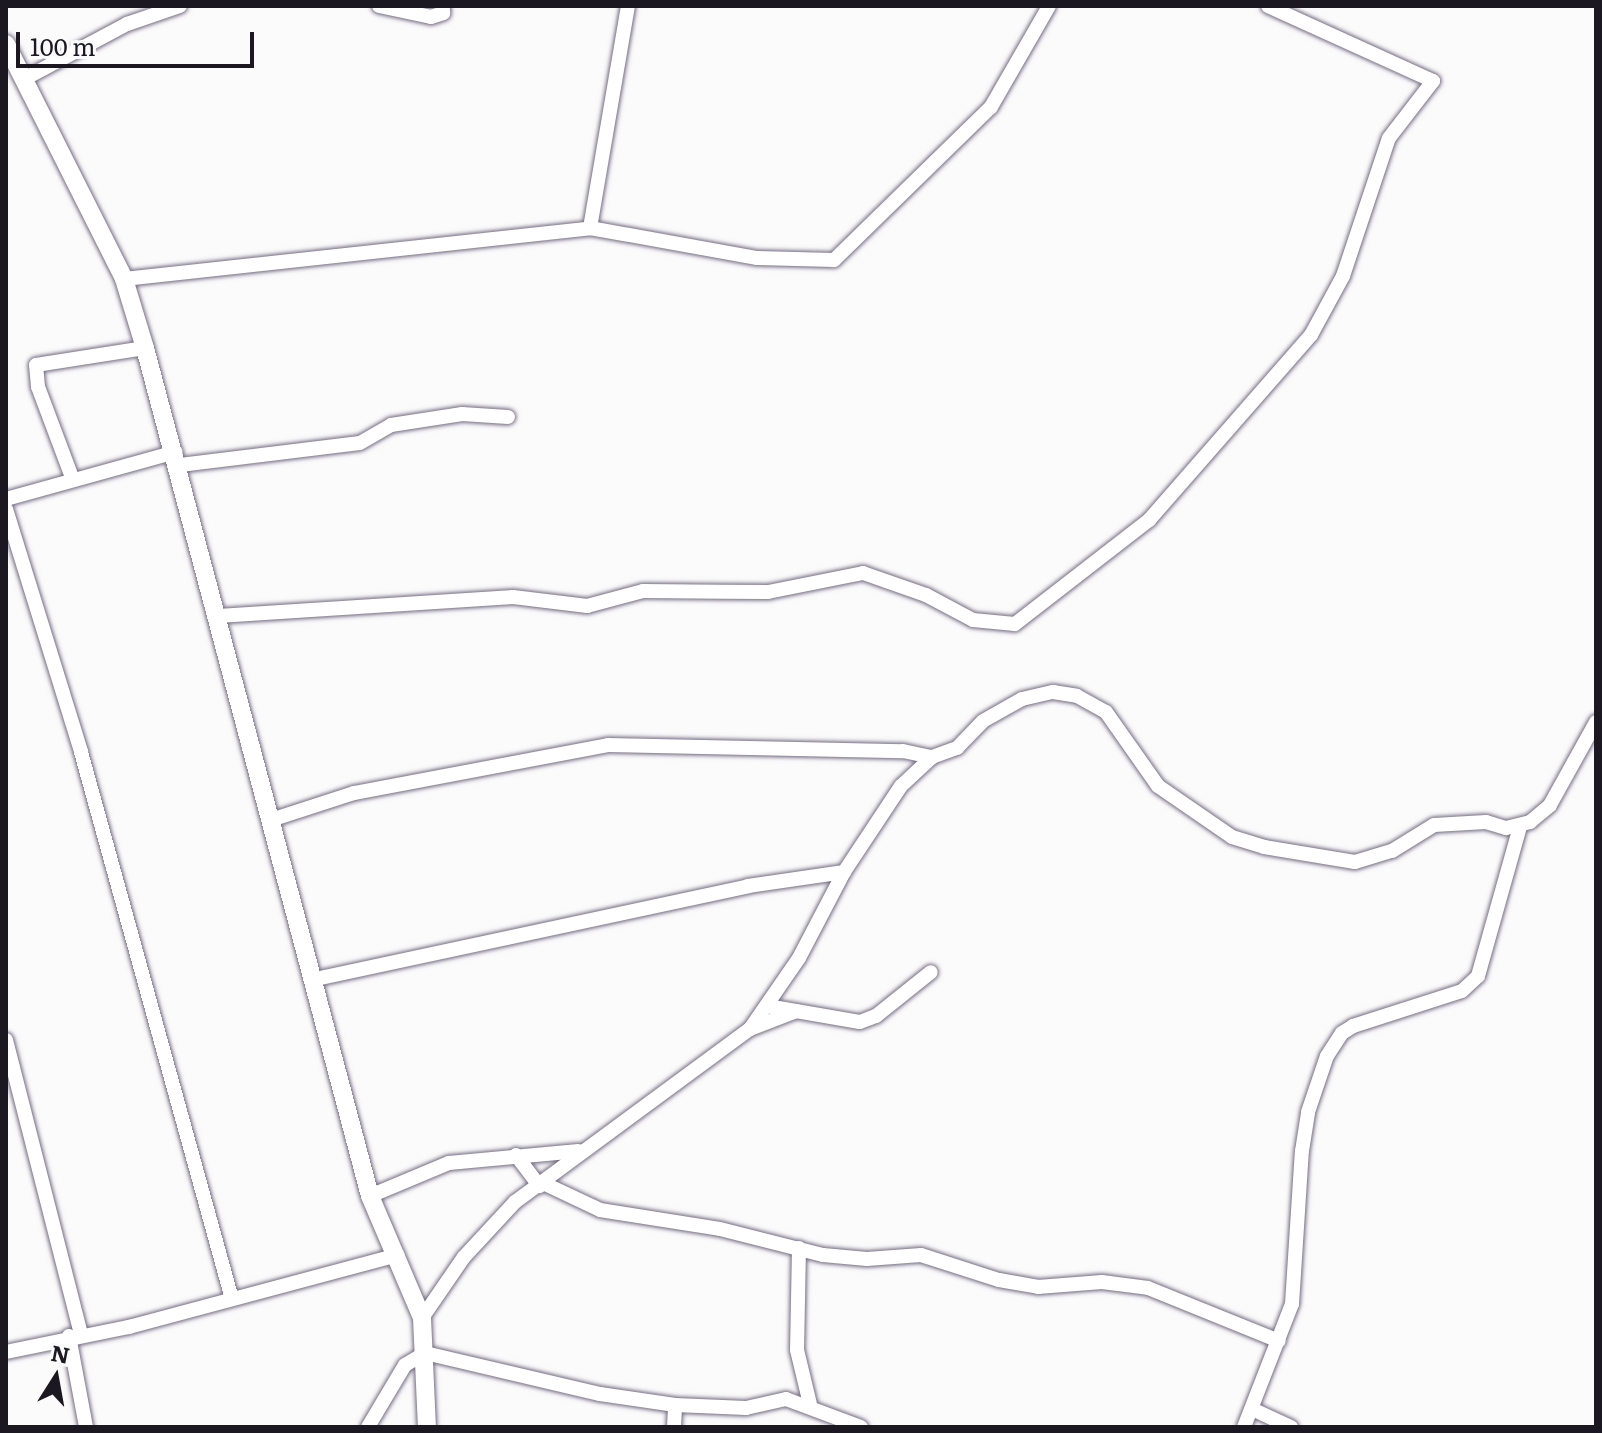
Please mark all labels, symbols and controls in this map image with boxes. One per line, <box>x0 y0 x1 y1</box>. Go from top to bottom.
scale bar <box>20 16 258 66</box>
text: 100 m <box>30 28 96 63</box>
text: N <box>48 1335 73 1371</box>
north arrow <box>16 1337 96 1417</box>

